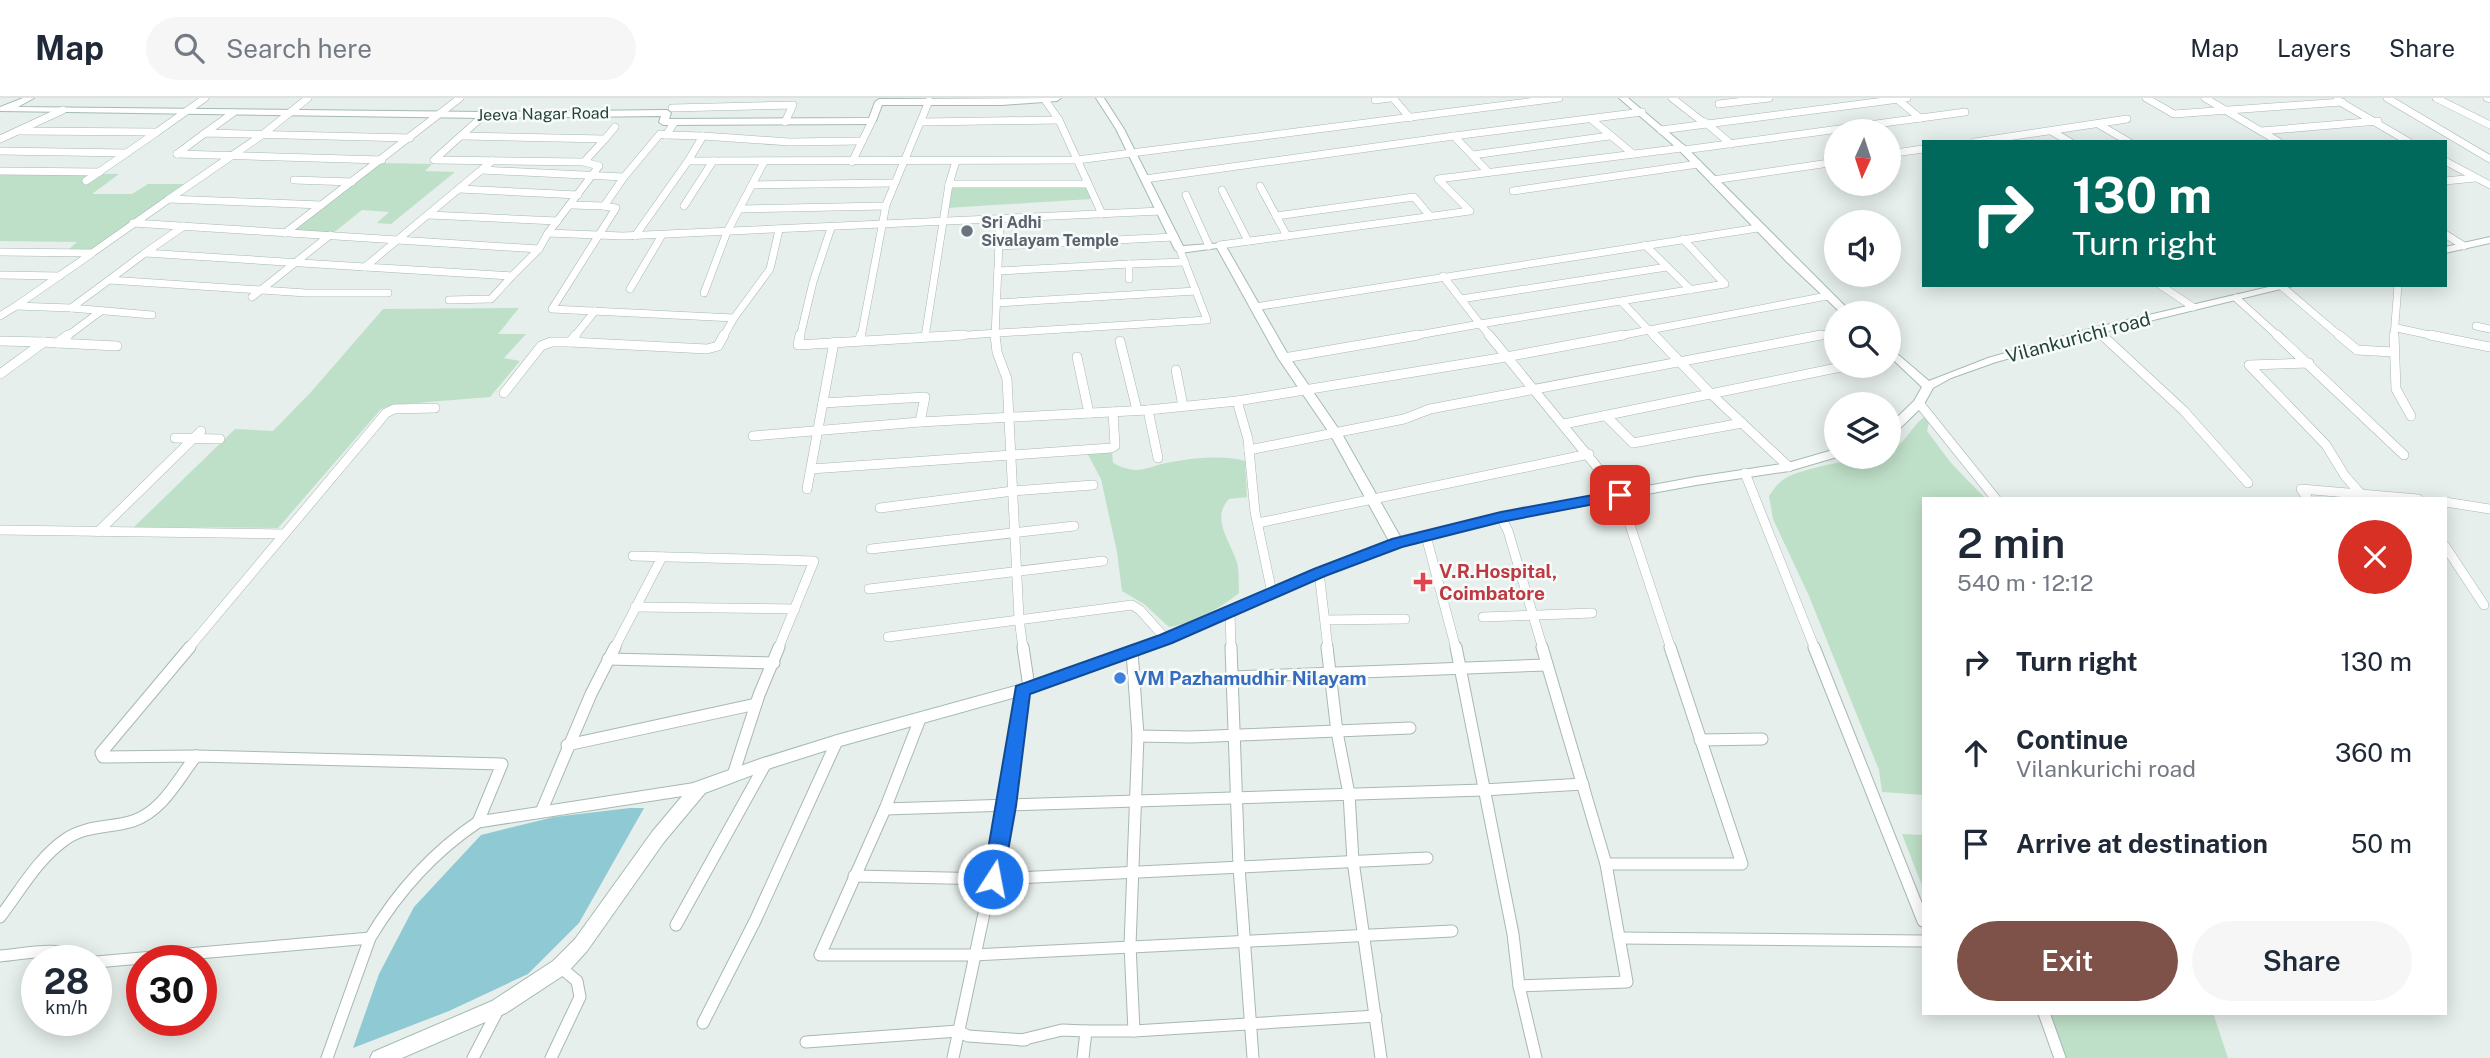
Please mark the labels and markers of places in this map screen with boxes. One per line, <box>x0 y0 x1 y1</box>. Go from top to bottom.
place label: Sri Adhi Sivalayam Temple <box>981 213 1119 250</box>
marker: Sri Adhi Sivalayam Temple <box>959 223 975 239</box>
pin <box>1590 465 1650 525</box>
place label: V.R.Hospital, Coimbatore <box>1439 560 1557 604</box>
marker: V.R.Hospital, Coimbatore <box>1413 572 1433 592</box>
place label: VM Pazhamudhir Nilayam <box>1134 667 1366 689</box>
marker: VM Pazhamudhir Nilayam <box>1112 670 1128 686</box>

